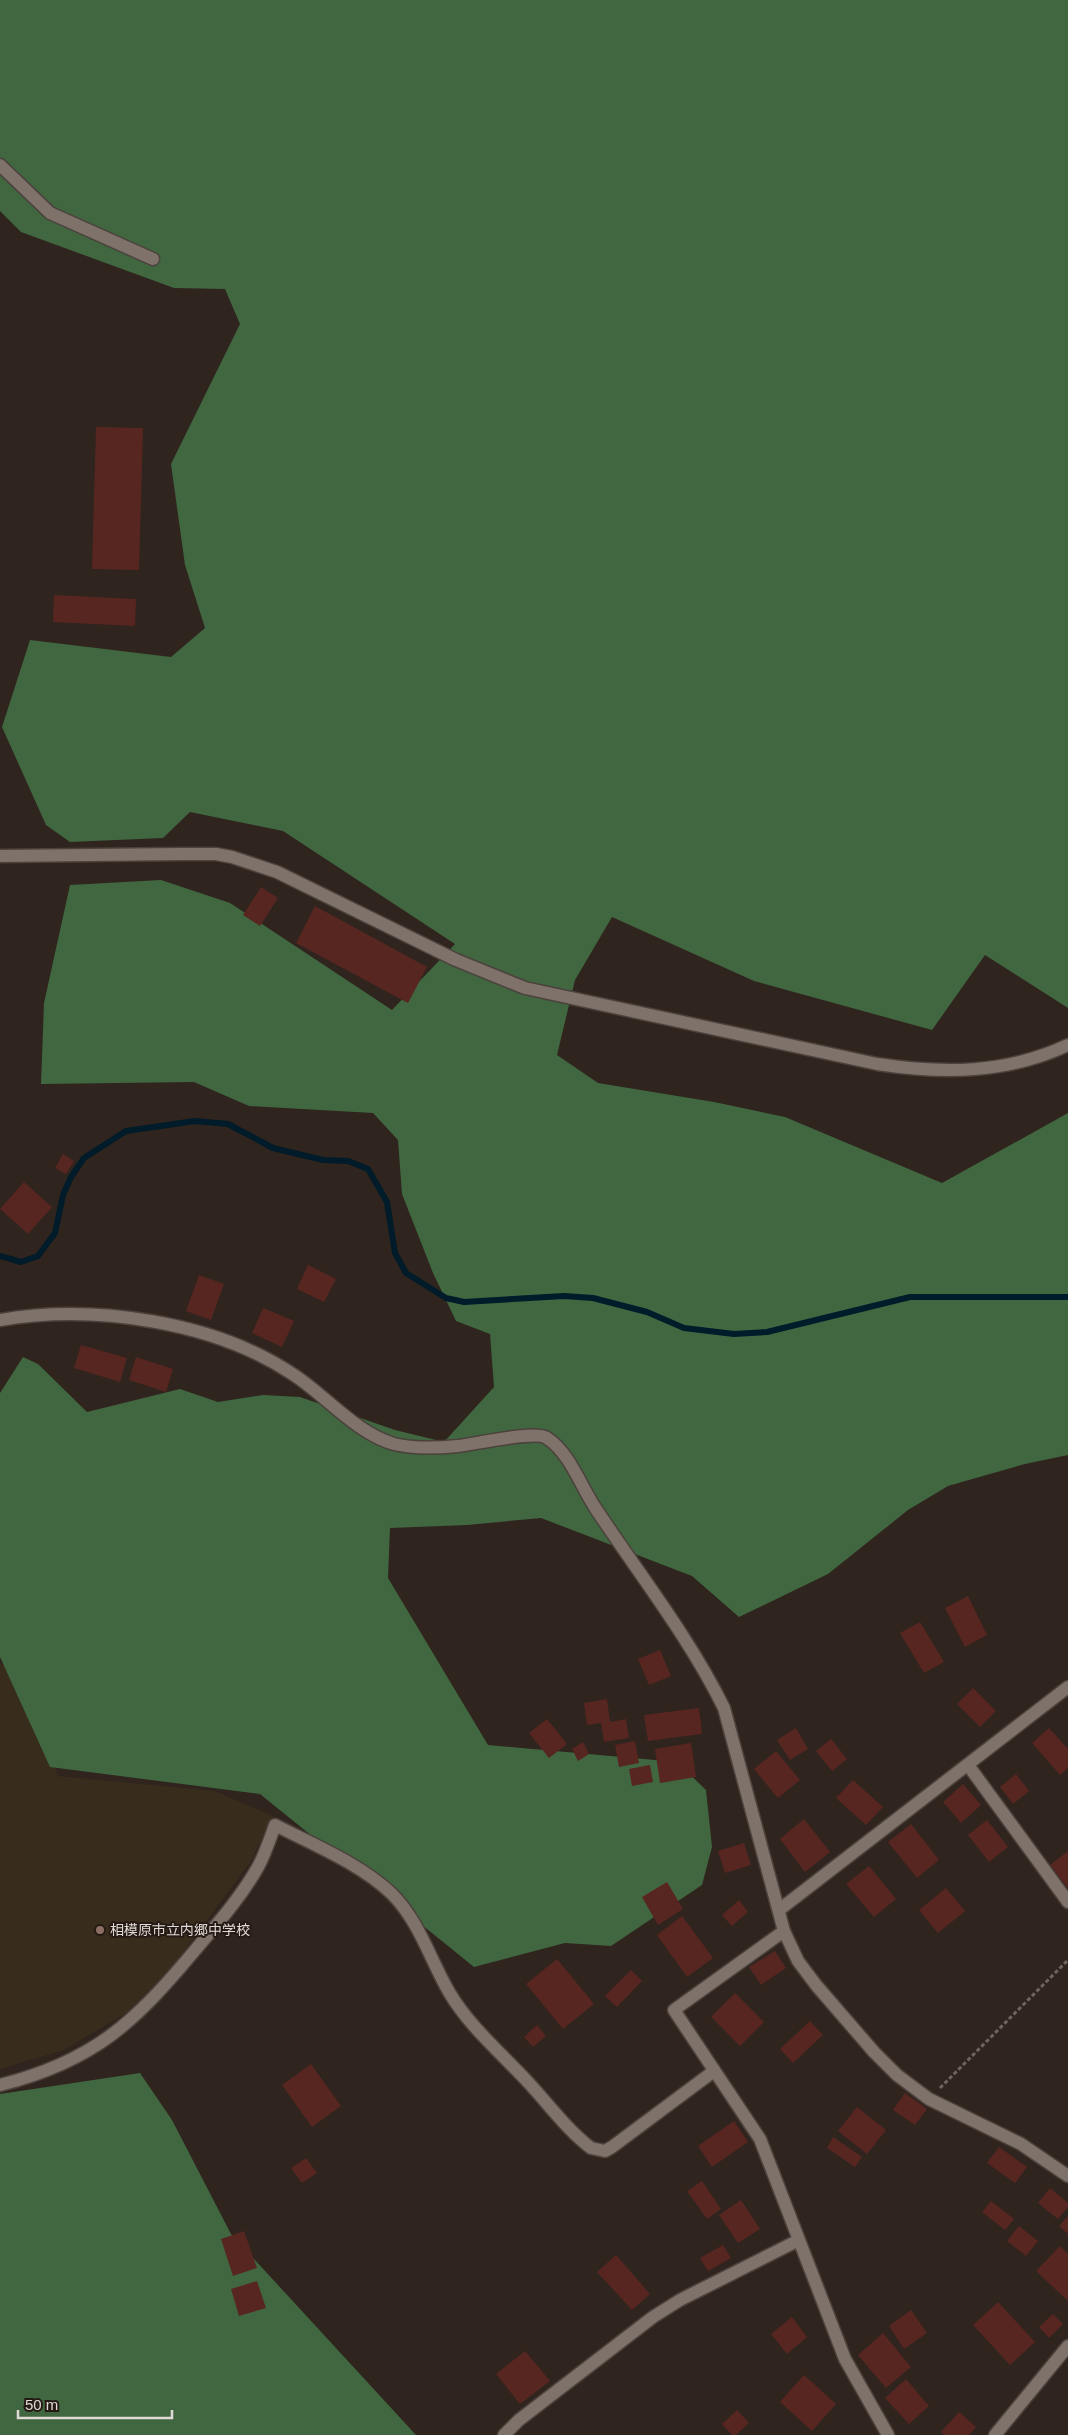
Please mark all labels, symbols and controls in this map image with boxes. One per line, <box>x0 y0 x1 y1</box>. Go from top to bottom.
place label: 相模原市立内郷中学校 <box>110 1922 250 1938</box>
marker: 相模原市立内郷中学校 <box>94 1924 106 1936</box>
scale bar <box>18 2388 171 2420</box>
text: 50 m <box>25 2396 58 2413</box>

